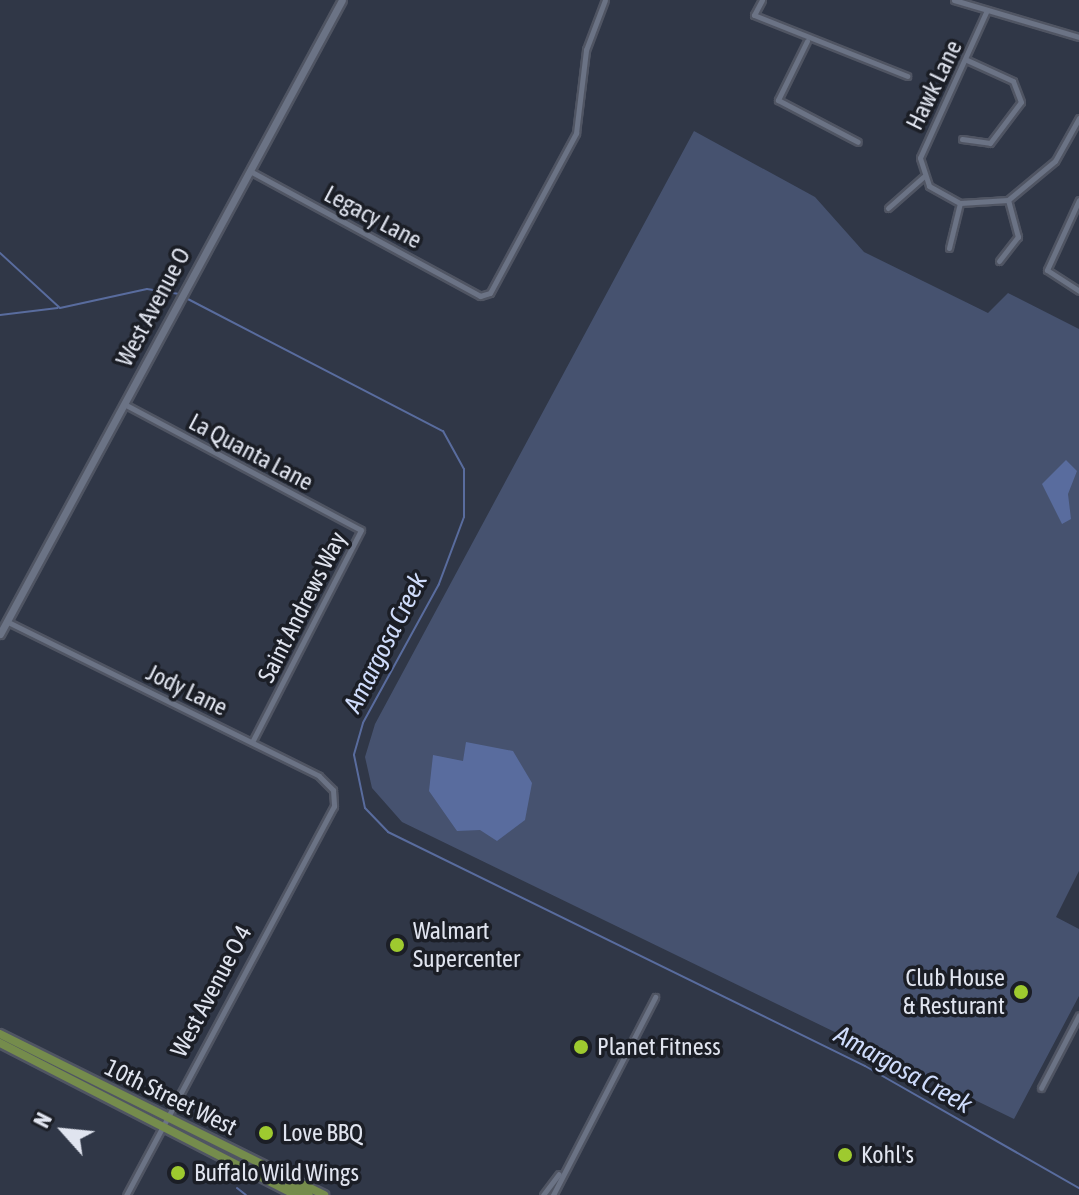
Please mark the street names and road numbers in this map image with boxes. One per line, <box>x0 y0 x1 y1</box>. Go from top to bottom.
street label: Hawk Lane <box>900 35 968 135</box>
street label: Legacy Lane <box>319 179 427 255</box>
street label: West Avenue O <box>110 243 196 371</box>
street label: La Quanta Lane <box>184 407 318 497</box>
street label: Saint Andrews Way <box>252 527 352 687</box>
street label: Jody Lane <box>142 658 232 722</box>
street label: West Avenue O 4 <box>164 920 258 1062</box>
street label: 10th Street West <box>100 1053 242 1141</box>

